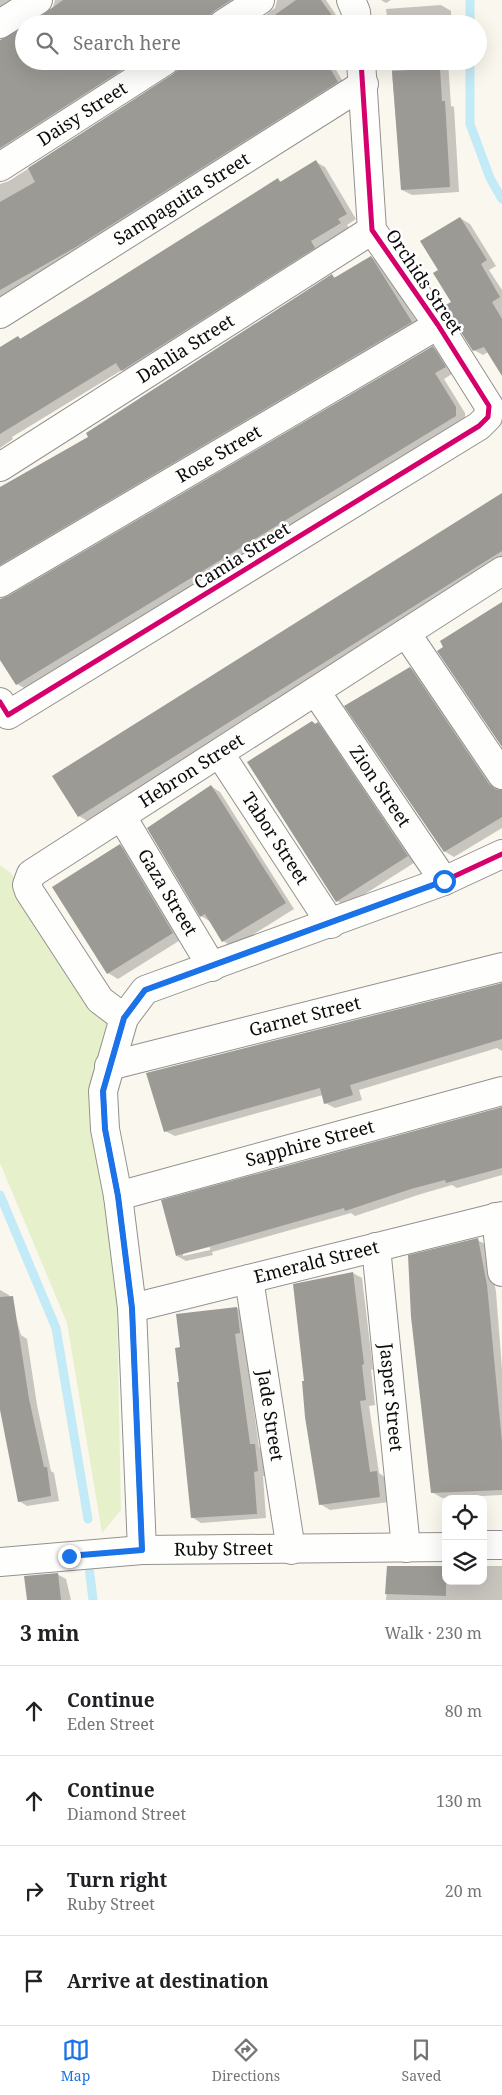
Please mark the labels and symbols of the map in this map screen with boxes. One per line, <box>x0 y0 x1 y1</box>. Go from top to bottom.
street label: Daisy Street <box>32 75 131 151</box>
street label: Sampaguita Street <box>109 146 254 250</box>
street label: Orchids Street <box>381 224 469 339</box>
street label: Dahlia Street <box>132 308 238 388</box>
street label: Rose Street <box>171 419 265 488</box>
street label: Camia Street <box>189 516 294 594</box>
street label: Hebron Street <box>134 727 248 813</box>
street label: Zion Street <box>345 740 417 831</box>
street label: Tabor Street <box>237 787 315 889</box>
street label: Gaza Street <box>133 844 203 940</box>
route start <box>433 870 456 893</box>
street label: Garnet Street <box>246 990 363 1041</box>
street label: Sapphire Street <box>243 1114 377 1172</box>
street label: Emerald Street <box>251 1234 381 1288</box>
street label: Jasper Street <box>375 1341 409 1452</box>
street label: Jade Street <box>252 1367 290 1463</box>
street label: Ruby Street <box>174 1536 273 1561</box>
route end <box>58 1545 81 1568</box>

